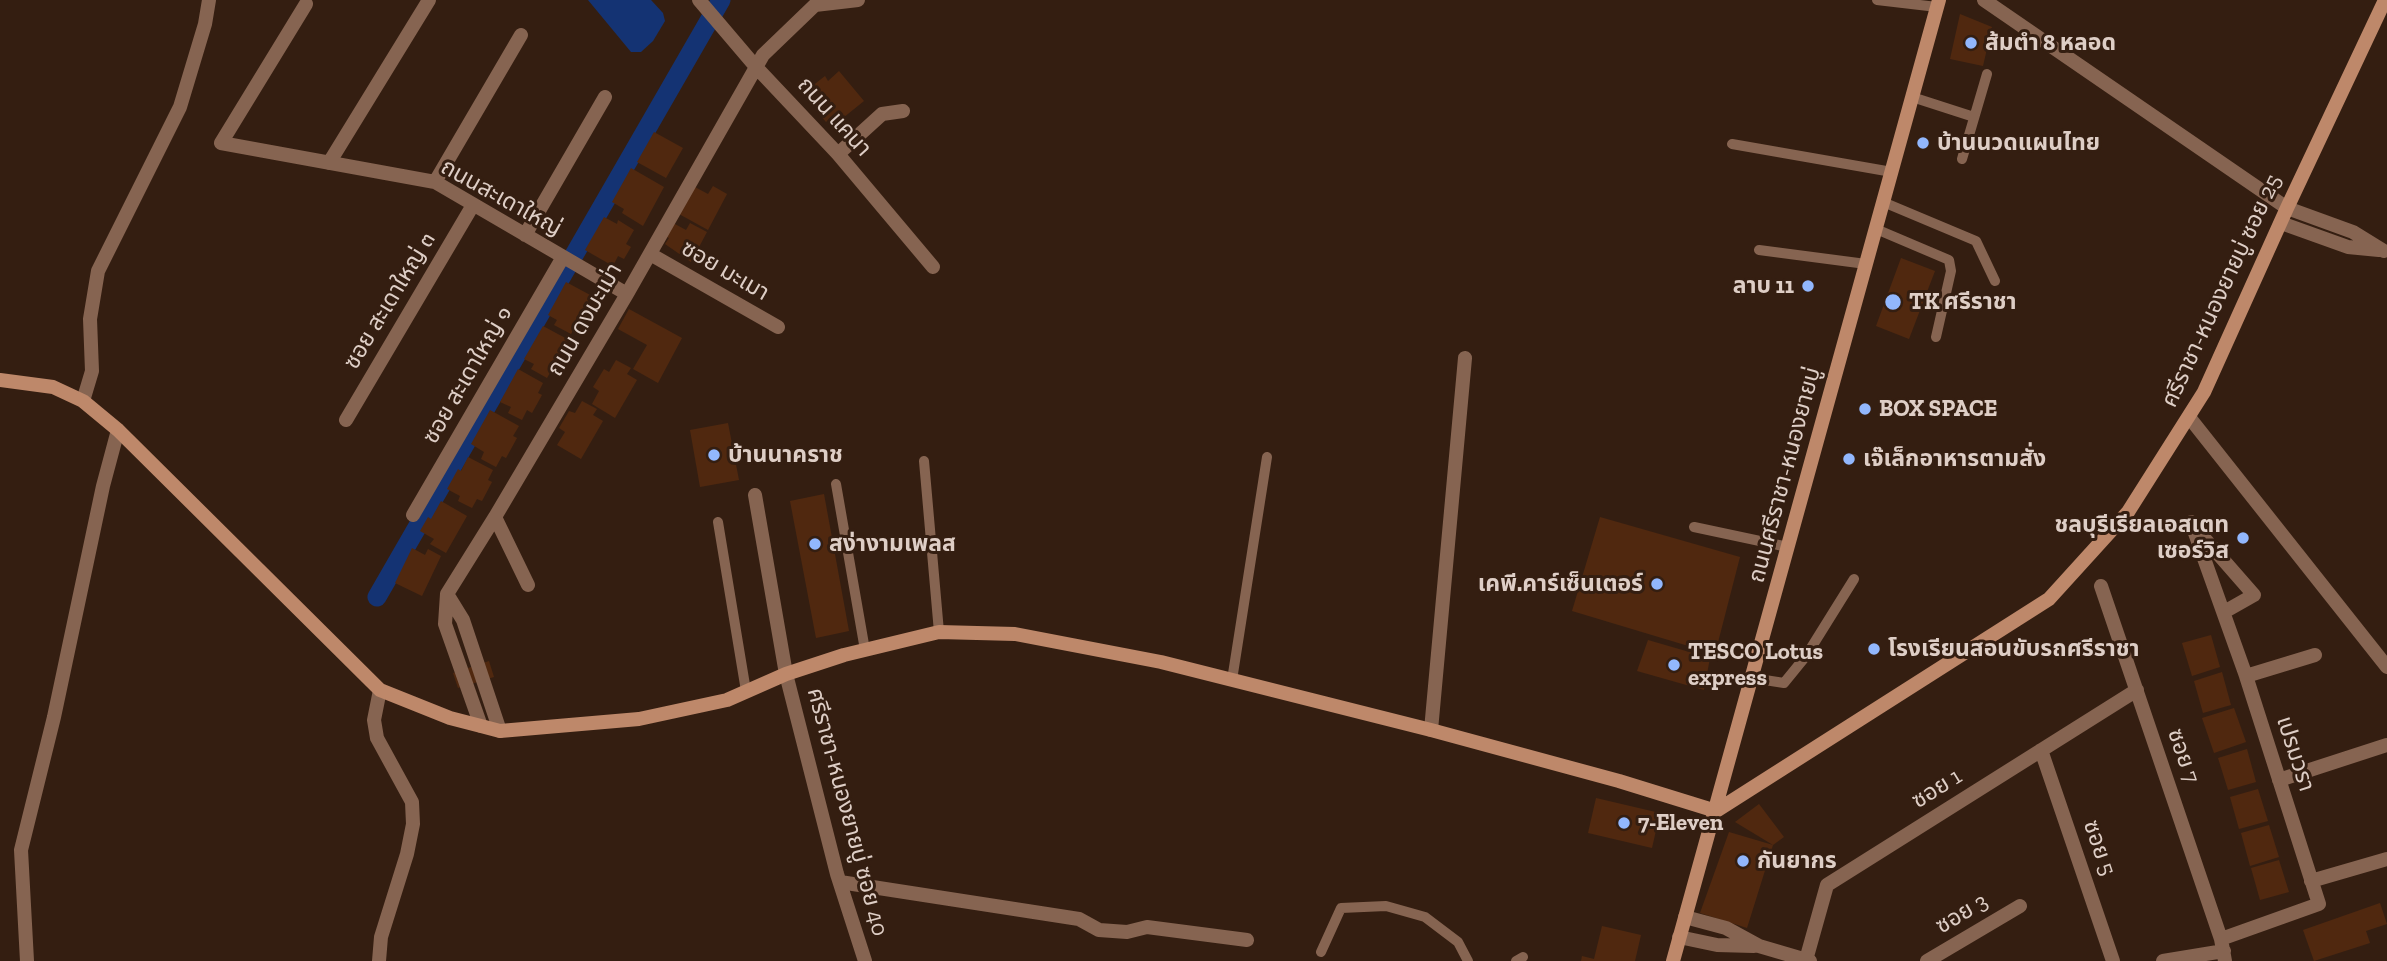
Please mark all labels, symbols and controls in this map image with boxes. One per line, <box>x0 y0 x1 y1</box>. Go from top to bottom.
place label: ส้มตำ 8 หลอด <box>1985 29 2116 57</box>
marker: ส้มตำ 8 หลอด <box>1963 35 1979 51</box>
street label: ถนน แคนา <box>791 71 877 163</box>
place label: บ้านนวดแผนไทย <box>1937 129 2100 157</box>
marker: บ้านนวดแผนไทย <box>1915 135 1931 151</box>
street label: ถนนสะเดาใหญ่ <box>436 153 566 243</box>
street label: ศรีราชา-หนองยายบู่ ซอย 25 <box>2156 170 2288 412</box>
street label: ซอย สะเดาใหญ่ ๓ <box>338 227 442 375</box>
street label: ซอย มะเมา <box>676 235 774 307</box>
street label: ถนน ดงมะเม่า <box>542 259 628 381</box>
place label: ลาบ 11 <box>1733 272 1794 300</box>
marker: ลาบ 11 <box>1800 278 1816 294</box>
place label: TK ศรีราชา <box>1909 288 2017 316</box>
marker: TK ศรีราชา <box>1883 292 1903 312</box>
street label: ซอย สะเดาใหญ่ ๑ <box>417 301 519 449</box>
street label: ถนนศรีราชา-หนองยายบู่ <box>1743 364 1827 586</box>
place label: BOX SPACE <box>1879 395 1997 423</box>
marker: BOX SPACE <box>1857 401 1873 417</box>
place label: บ้านนาคราช <box>728 441 843 469</box>
place label: เจ๊เล็กอาหารตามสั่ง <box>1863 445 2046 473</box>
marker: บ้านนาคราช <box>706 447 722 463</box>
marker: เจ๊เล็กอาหารตามสั่ง <box>1841 451 1857 467</box>
place label: ชลบุรีเรียลเอสเตท เซอร์วิส <box>2054 511 2229 565</box>
place label: สง่างามเพลส <box>829 530 956 558</box>
marker: ชลบุรีเรียลเอสเตท เซอร์วิส <box>2235 530 2251 546</box>
marker: สง่างามเพลส <box>807 536 823 552</box>
place label: เคพี.คาร์เซ็นเตอร์ <box>1478 570 1643 598</box>
marker: เคพี.คาร์เซ็นเตอร์ <box>1649 576 1665 592</box>
place label: โรงเรียนสอนขับรถศรีราชา <box>1888 635 2139 663</box>
place label: TESCO Lotus express <box>1688 638 1823 692</box>
marker: โรงเรียนสอนขับรถศรีราชา <box>1866 641 1882 657</box>
marker: TESCO Lotus express <box>1666 657 1682 673</box>
street label: ศรีราชา-หนองยายบู่ ซอย 40 <box>801 685 893 939</box>
street label: เปรมวรา <box>2270 713 2320 795</box>
street label: ซอย 7 <box>2161 725 2205 787</box>
street label: ซอย 1 <box>1907 763 1967 815</box>
place label: 7-Eleven <box>1638 809 1723 837</box>
marker: 7-Eleven <box>1616 815 1632 831</box>
street label: ซอย 5 <box>2077 817 2121 879</box>
place label: กันยากร <box>1757 847 1837 875</box>
marker: กันยากร <box>1735 853 1751 869</box>
street label: ซอย 3 <box>1931 888 1993 940</box>

